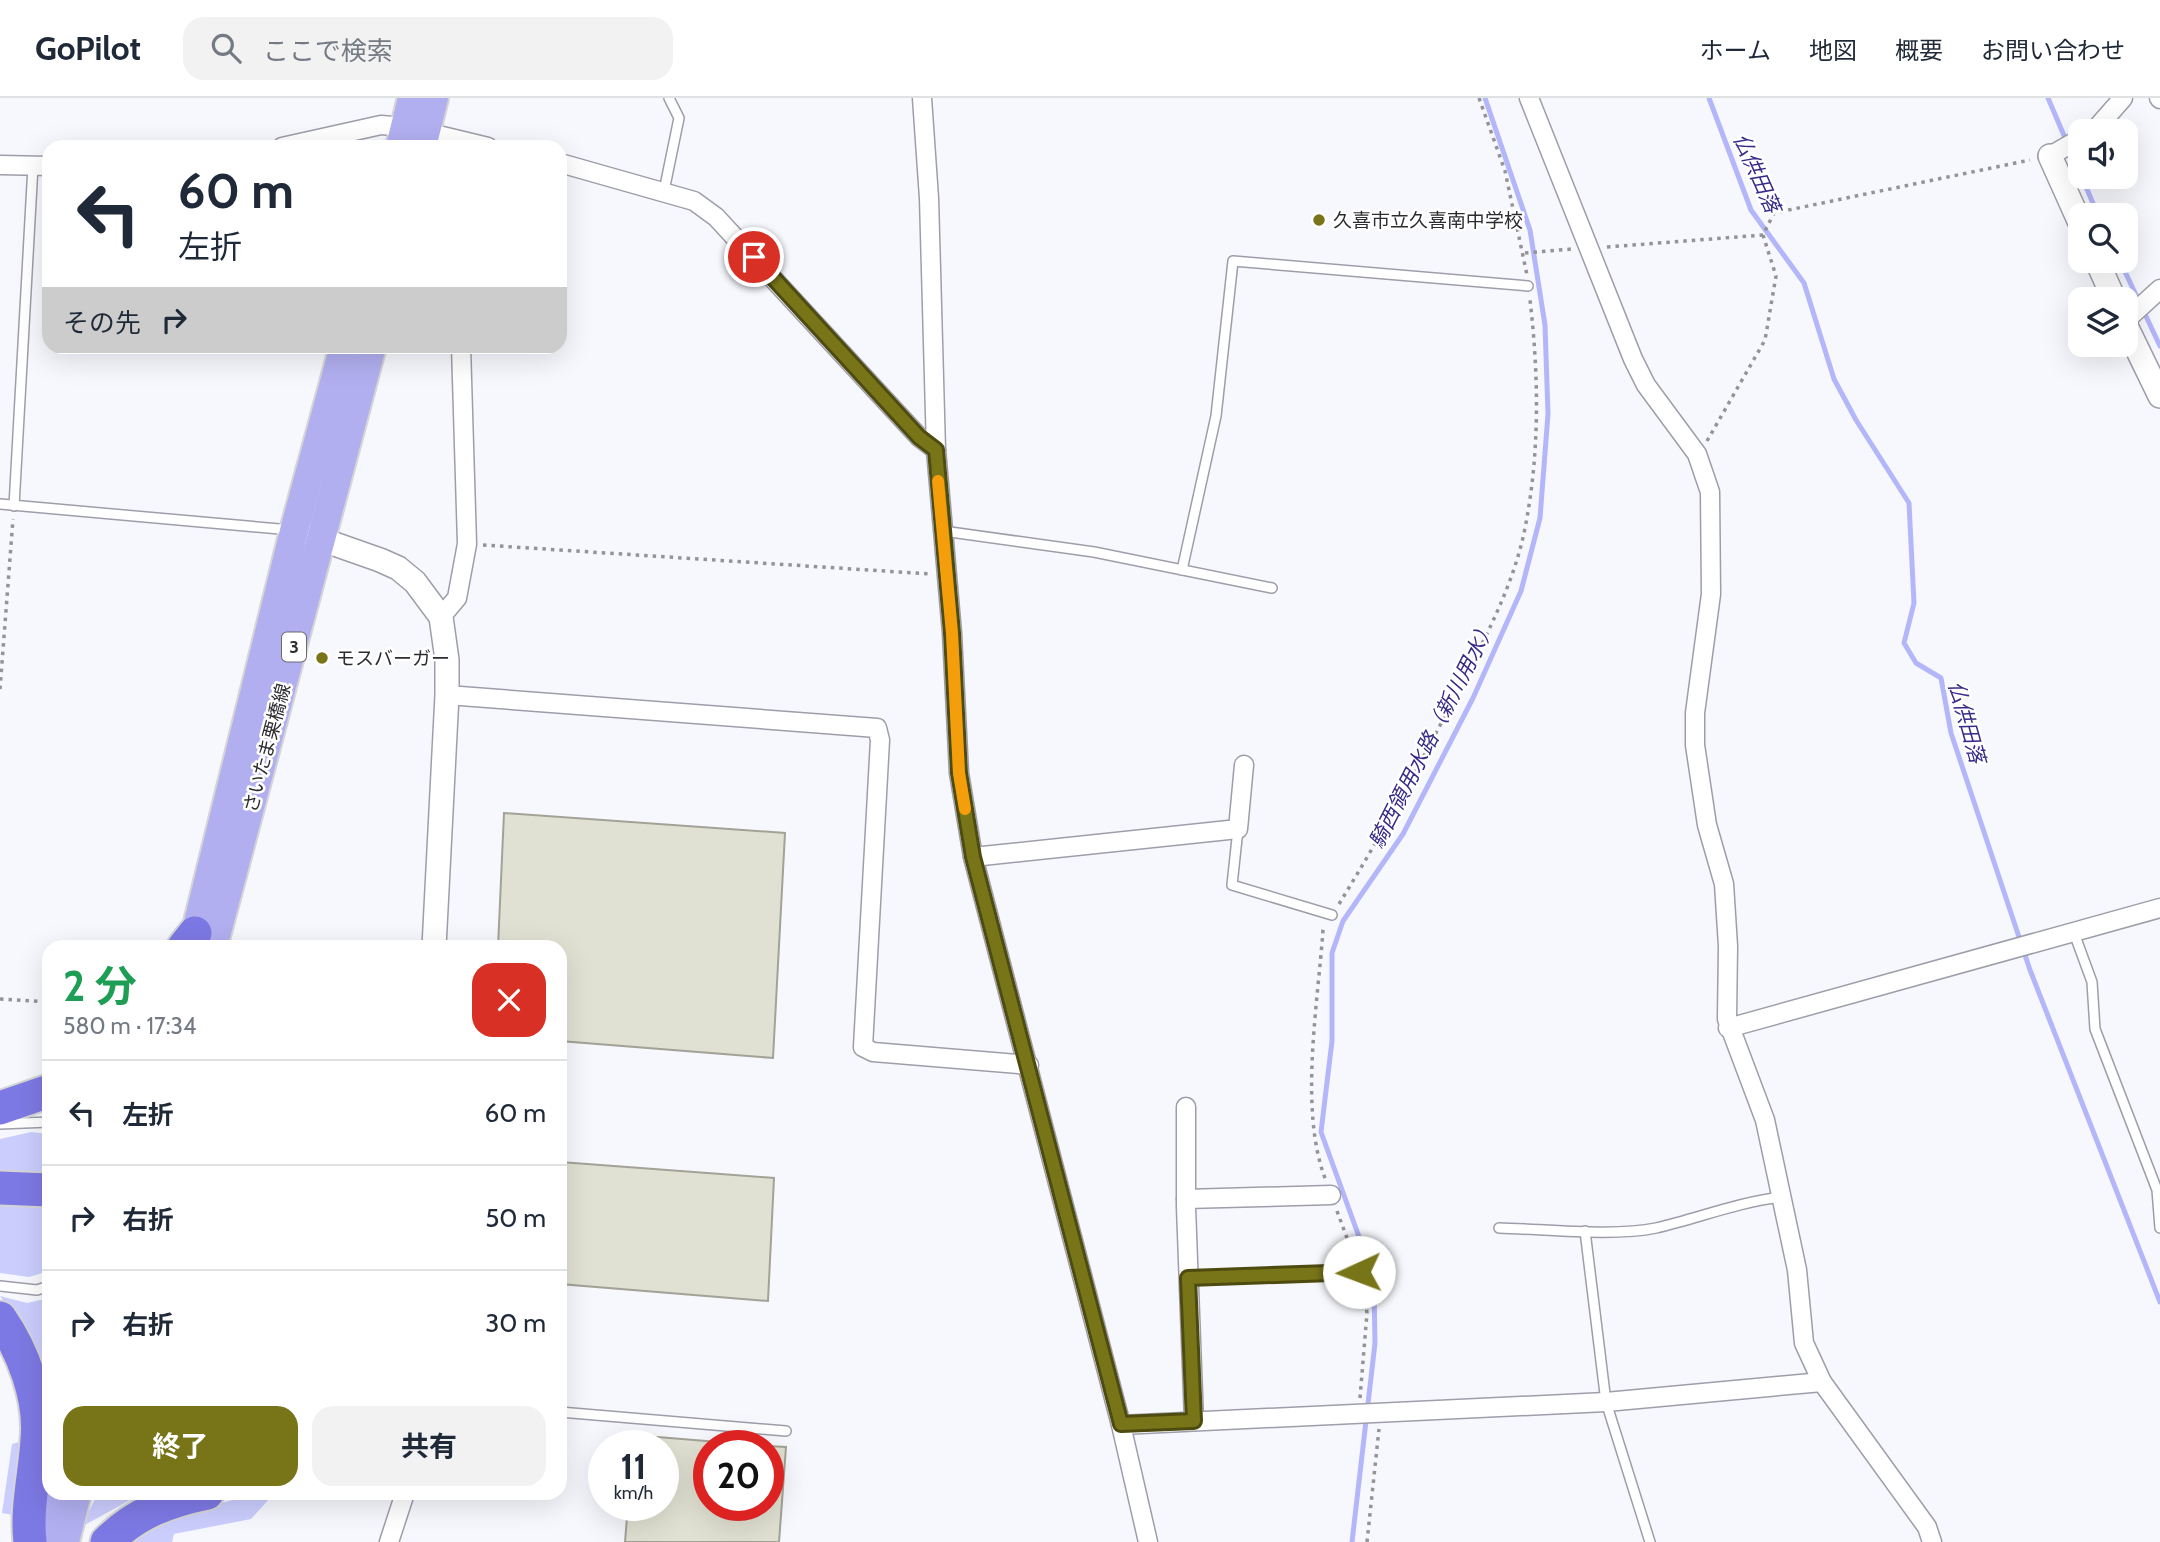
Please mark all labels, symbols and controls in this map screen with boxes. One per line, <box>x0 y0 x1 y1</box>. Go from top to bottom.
search box <box>183 17 673 80</box>
text: GoPilot <box>35 28 141 68</box>
icon: search <box>207 29 245 67</box>
text: ここで検索 <box>263 35 393 67</box>
text: ホーム <box>1700 36 1771 65</box>
text: 地図 <box>1809 36 1857 65</box>
text: 概要 <box>1895 36 1943 65</box>
text: お問い合わせ <box>1981 36 2125 65</box>
map controls <box>2068 119 2138 357</box>
button: sound <box>2068 119 2138 189</box>
water label: 仏供田落 <box>1728 130 1787 219</box>
text: 60 m <box>178 161 294 220</box>
icon: left <box>63 168 154 259</box>
button: search <box>2068 203 2138 273</box>
place label: 久喜市立久喜南中学校 <box>1333 209 1523 232</box>
marker: 久喜市立久喜南中学校 <box>1311 212 1327 228</box>
text: 左折 <box>178 227 242 266</box>
pin <box>724 227 784 287</box>
icon: arrive <box>735 238 773 276</box>
button: layers <box>2068 287 2138 357</box>
icon: right <box>155 301 193 339</box>
text: その先 <box>63 307 141 339</box>
water label: 騎西領用水路（新川用水） <box>1364 616 1500 852</box>
road number: 3 <box>282 632 306 662</box>
place label: モスバーガー <box>336 647 450 670</box>
marker: モスバーガー <box>314 650 330 666</box>
water label: 仏供田落 <box>1943 678 1991 769</box>
street label: さいたま栗橋線 <box>239 681 295 815</box>
text: 2 分 <box>63 960 137 1012</box>
button: close <box>472 963 546 1037</box>
text: 580 m · 17:34 <box>63 1012 196 1040</box>
icon: left <box>63 1094 101 1132</box>
text: 60 m <box>484 1097 546 1129</box>
text: 左折 <box>122 1099 174 1131</box>
icon: right <box>63 1199 101 1237</box>
text: 50 m <box>485 1202 546 1234</box>
text: 右折 <box>122 1204 174 1236</box>
position arrow <box>1322 1235 1396 1309</box>
icon: right <box>63 1304 101 1342</box>
text: 30 m <box>485 1307 546 1339</box>
text: 右折 <box>122 1309 174 1341</box>
button: 終了 <box>63 1406 298 1486</box>
button: 共有 <box>312 1406 546 1486</box>
speed limit sign: 20 <box>693 1430 784 1521</box>
text: 11 <box>621 1445 646 1488</box>
text: km/h <box>614 1482 653 1504</box>

